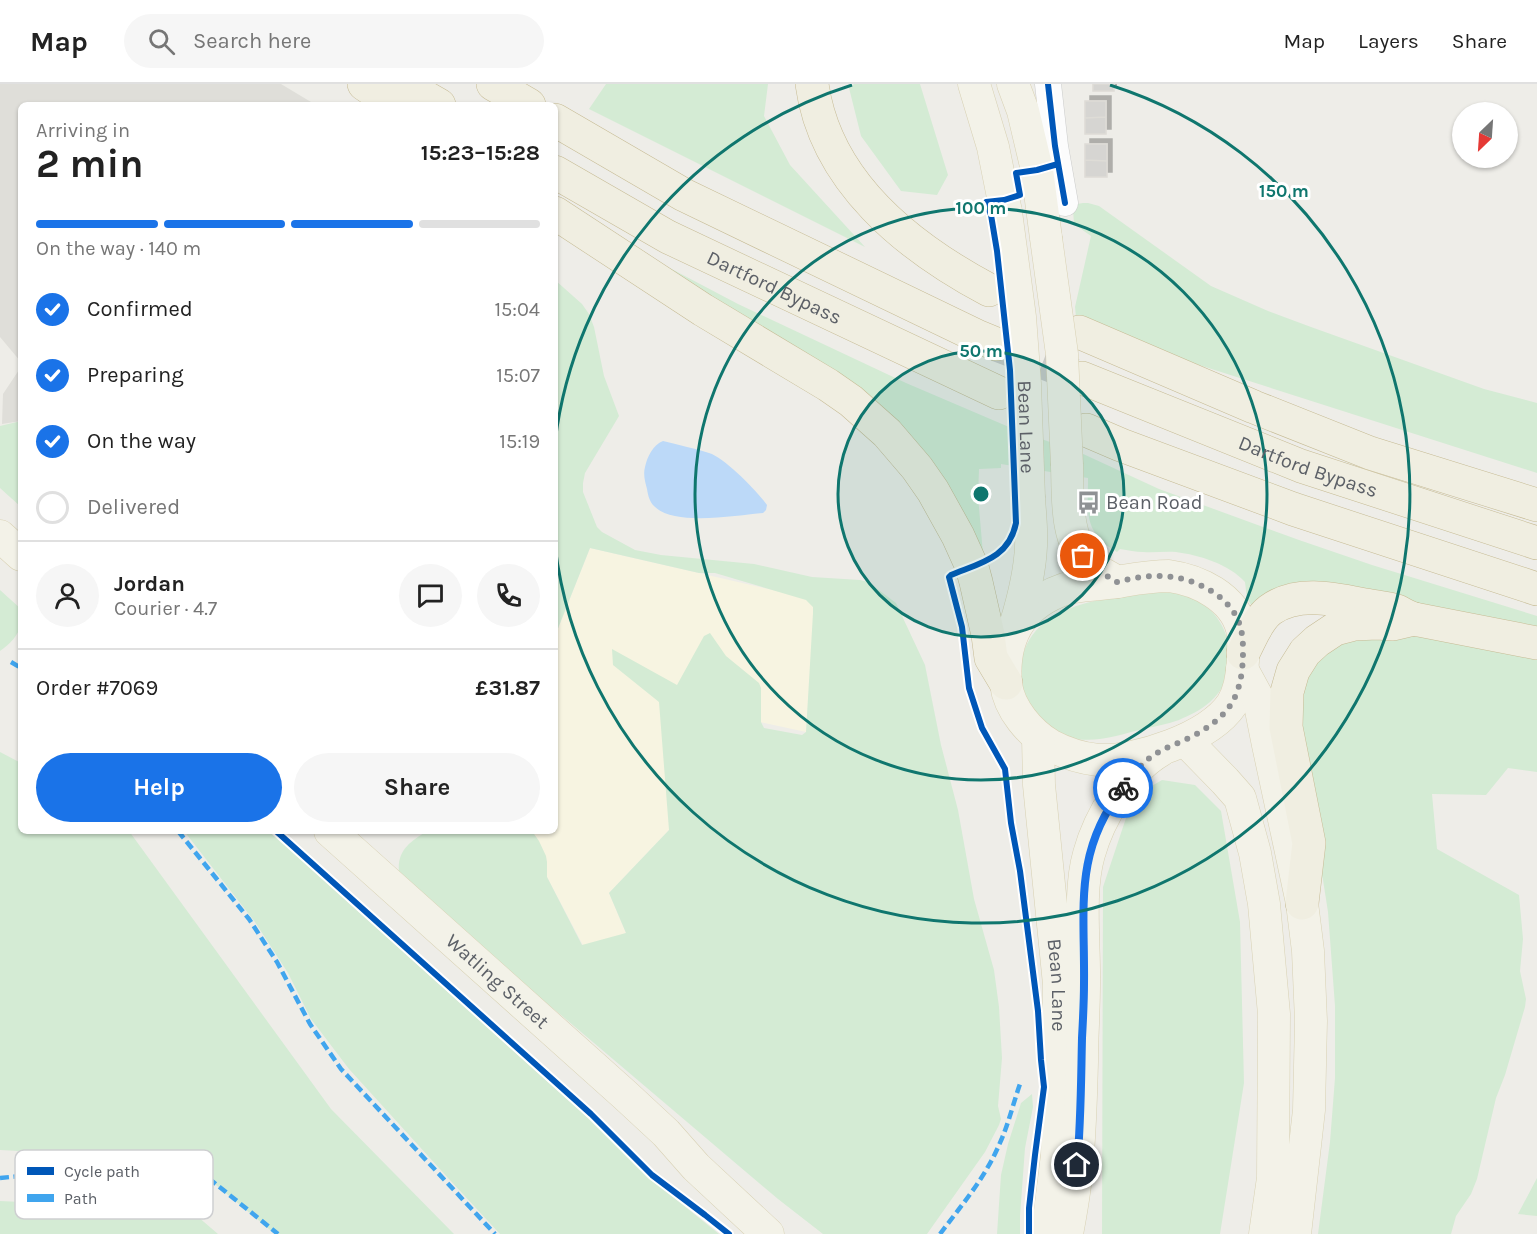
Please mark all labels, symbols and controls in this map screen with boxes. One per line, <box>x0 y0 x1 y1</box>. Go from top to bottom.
search box <box>124 14 544 68</box>
text: Map <box>30 25 88 58</box>
icon: search <box>145 25 178 58</box>
text: Search here <box>193 28 311 54</box>
text: Map <box>1283 29 1325 53</box>
text: Layers <box>1358 29 1419 53</box>
text: Share <box>1452 29 1507 53</box>
north arrow <box>1452 102 1518 168</box>
map controls <box>1452 102 1518 168</box>
text: Arriving in <box>36 119 130 142</box>
text: 15:23–15:28 <box>421 140 540 166</box>
text: 2 min <box>36 141 144 187</box>
text: 150 m <box>1259 180 1309 202</box>
text: 100 m <box>956 197 1006 219</box>
text: On the way · 140 m <box>36 237 201 260</box>
street label: Dartford Bypass <box>703 246 845 329</box>
icon: check <box>36 293 69 326</box>
text: Confirmed <box>87 296 193 322</box>
text: 15:04 <box>494 298 540 321</box>
text: 50 m <box>959 340 1003 362</box>
icon: check <box>36 359 69 392</box>
text: Preparing <box>87 362 184 388</box>
text: 15:07 <box>496 364 540 387</box>
street label: Bean Lane <box>1013 380 1040 474</box>
icon: check <box>36 425 69 458</box>
text: On the way <box>87 428 196 454</box>
text: 15:19 <box>499 430 540 453</box>
street label: Dartford Bypass <box>1235 431 1381 502</box>
centre of rings <box>971 484 991 504</box>
bus stop icon: Bean Road <box>1075 489 1101 515</box>
place label: Bean Road <box>1106 491 1203 514</box>
text: Delivered <box>87 494 180 520</box>
pin <box>1057 530 1108 581</box>
icon: bag <box>1066 539 1099 572</box>
button: person <box>36 564 99 627</box>
button: chat <box>399 564 462 627</box>
button: phone <box>477 564 540 627</box>
text: Jordan <box>114 571 185 597</box>
text: Courier · 4.7 <box>114 597 217 620</box>
text: Order #7069 <box>36 675 158 701</box>
text: £31.87 <box>475 675 540 701</box>
button: Help <box>36 753 282 822</box>
button: Share <box>294 753 540 822</box>
courier <box>1093 758 1153 818</box>
icon: bike <box>1107 772 1140 805</box>
street label: Watling Street <box>441 929 554 1033</box>
street label: Bean Lane <box>1043 937 1071 1032</box>
pin <box>1051 1139 1102 1190</box>
icon: home <box>1060 1148 1093 1181</box>
legend <box>15 1150 213 1219</box>
text: Cycle path <box>64 1162 140 1181</box>
text: Path <box>64 1189 97 1208</box>

